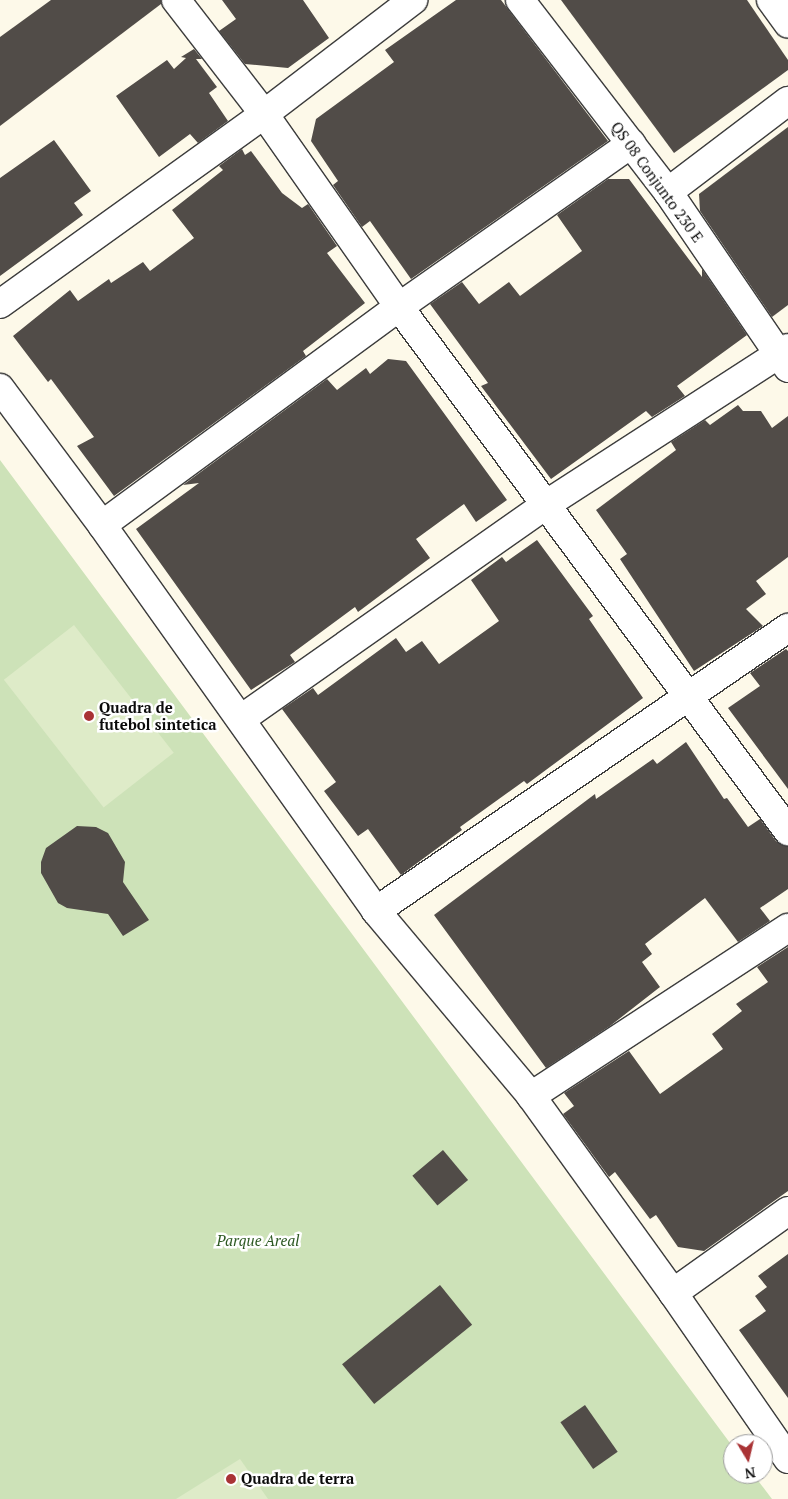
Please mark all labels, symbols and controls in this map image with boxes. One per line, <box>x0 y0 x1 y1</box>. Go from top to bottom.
street label: QS 08 Conjunto 230 E <box>607 118 707 246</box>
place label: Quadra de futebol sintetica <box>99 698 217 733</box>
marker: Quadra de futebol sintetica <box>83 710 95 722</box>
park label: Parque Areal <box>216 1232 300 1250</box>
north arrow <box>723 1434 773 1484</box>
text: N <box>744 1463 757 1484</box>
place label: Quadra de terra <box>241 1470 354 1488</box>
marker: Quadra de terra <box>225 1473 237 1485</box>

